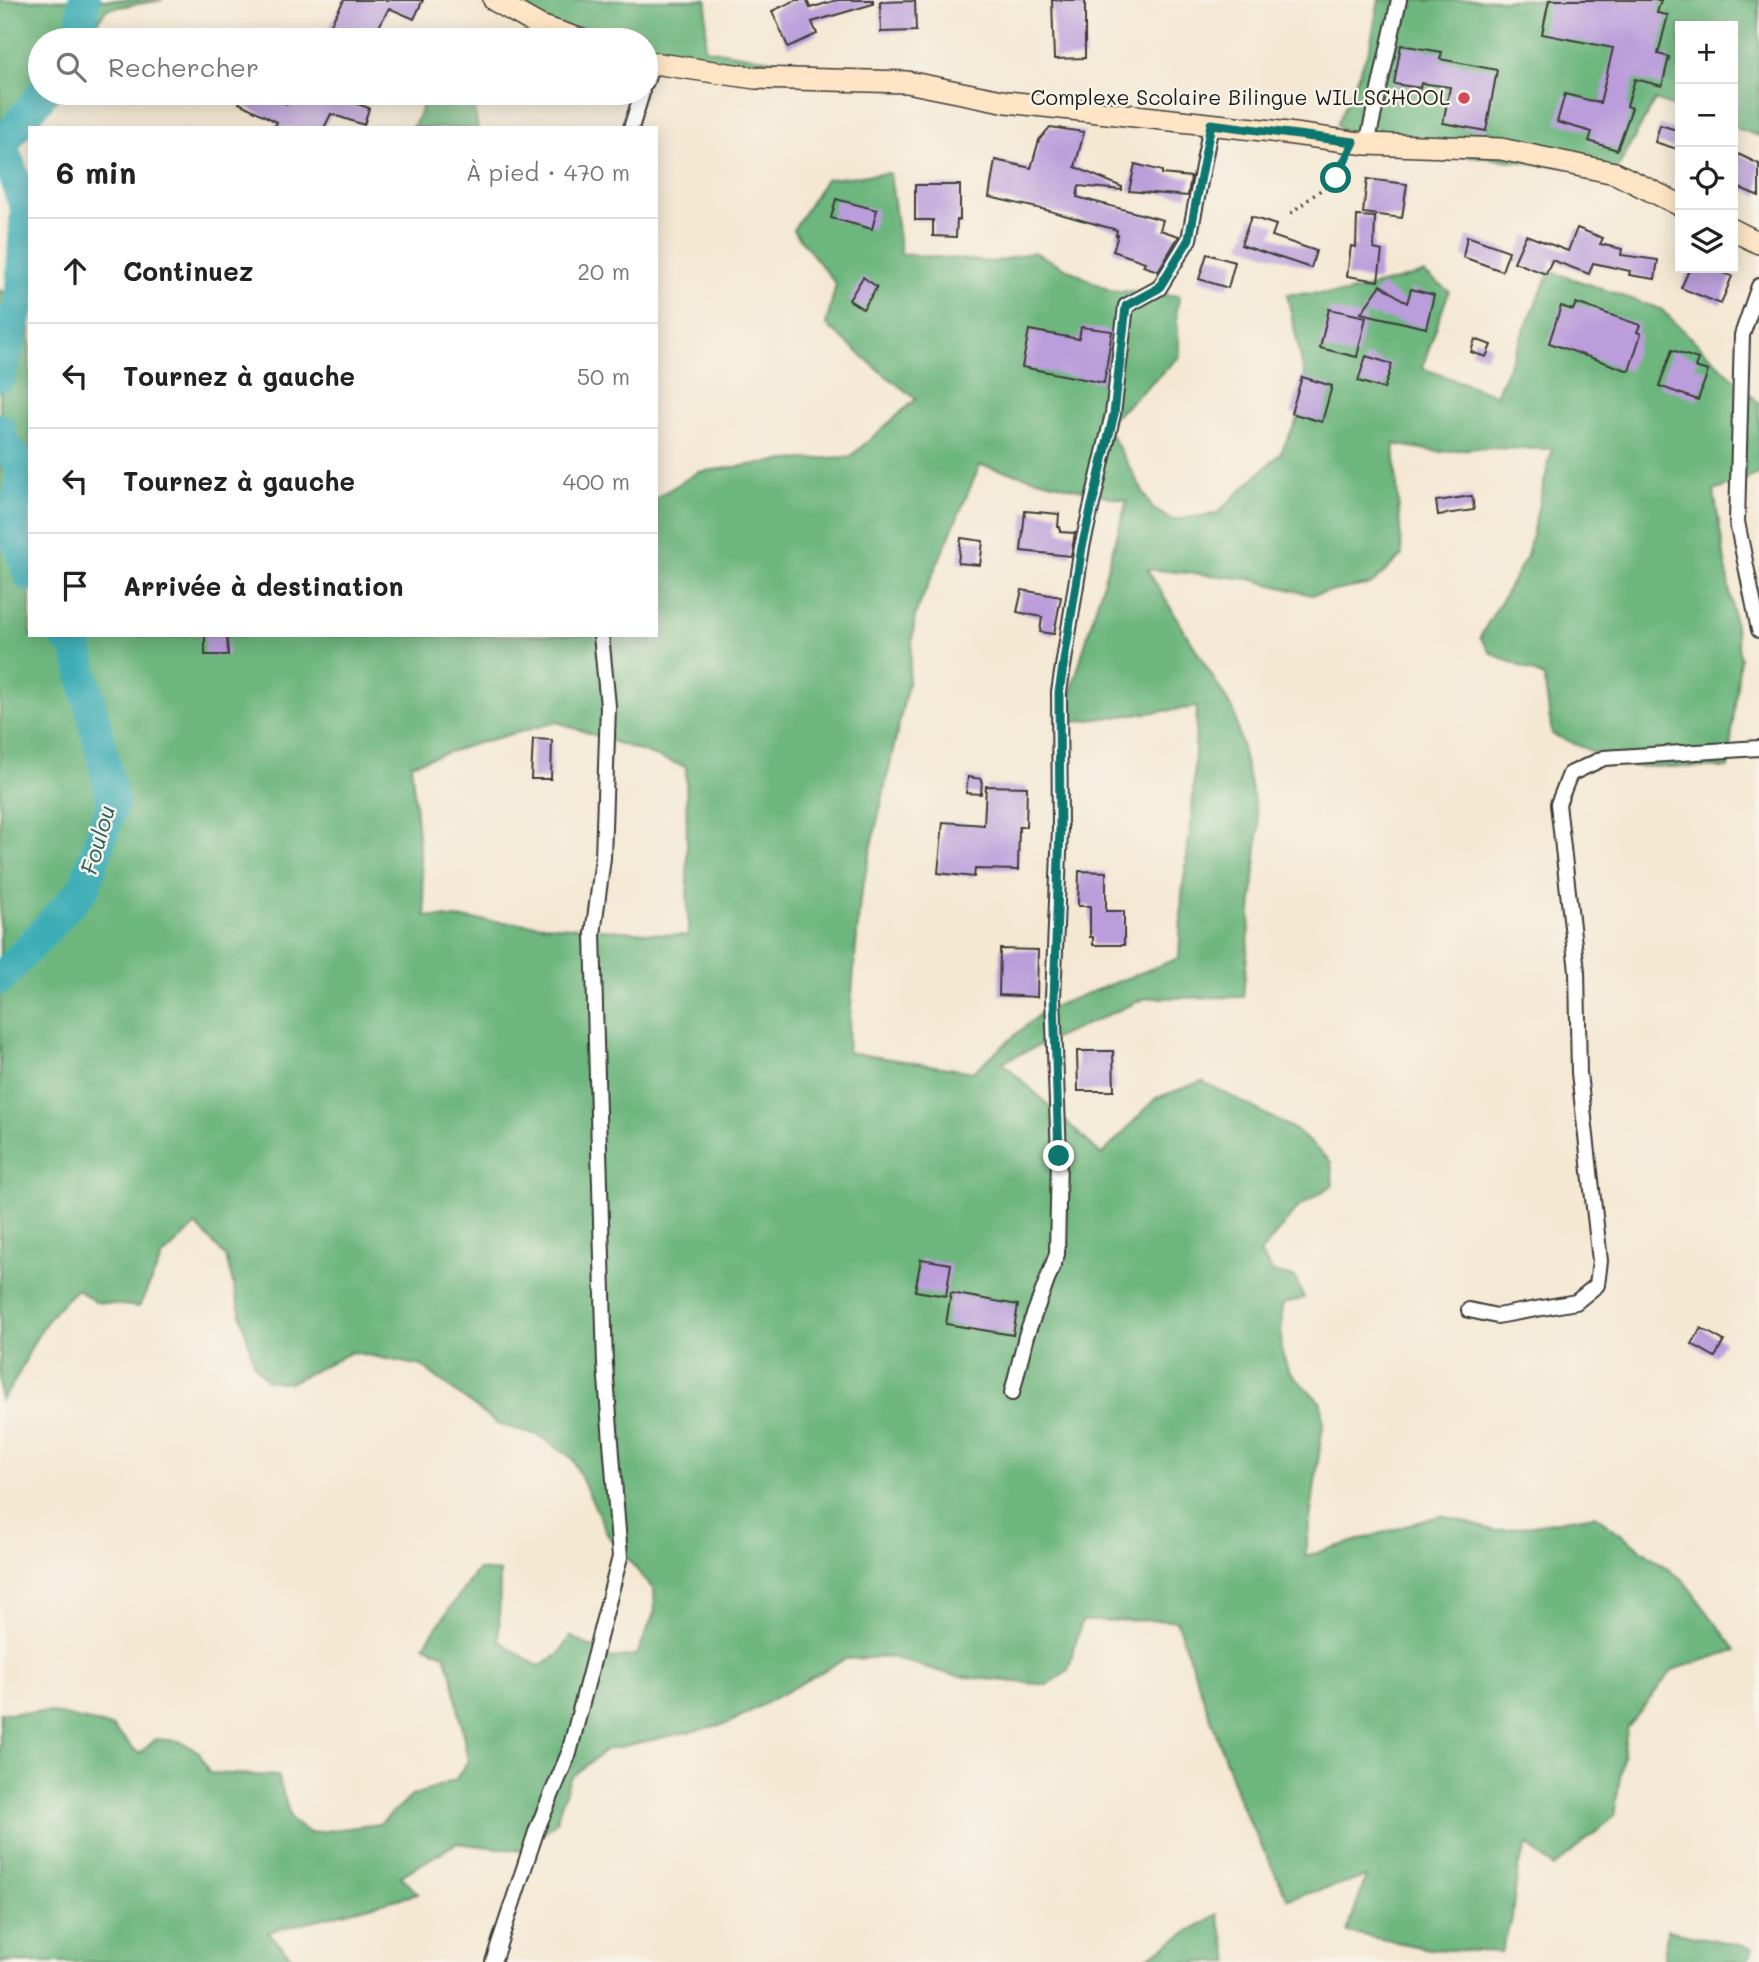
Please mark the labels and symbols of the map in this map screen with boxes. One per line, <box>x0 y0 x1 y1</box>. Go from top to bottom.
place label: Complexe Scolaire Bilingue WILLSCHOOL <box>1031 83 1450 110</box>
marker: Complexe Scolaire Bilingue WILLSCHOOL <box>1456 90 1472 106</box>
route start <box>1320 162 1351 193</box>
water label: Foulou <box>73 801 121 878</box>
route end <box>1043 1140 1074 1171</box>

